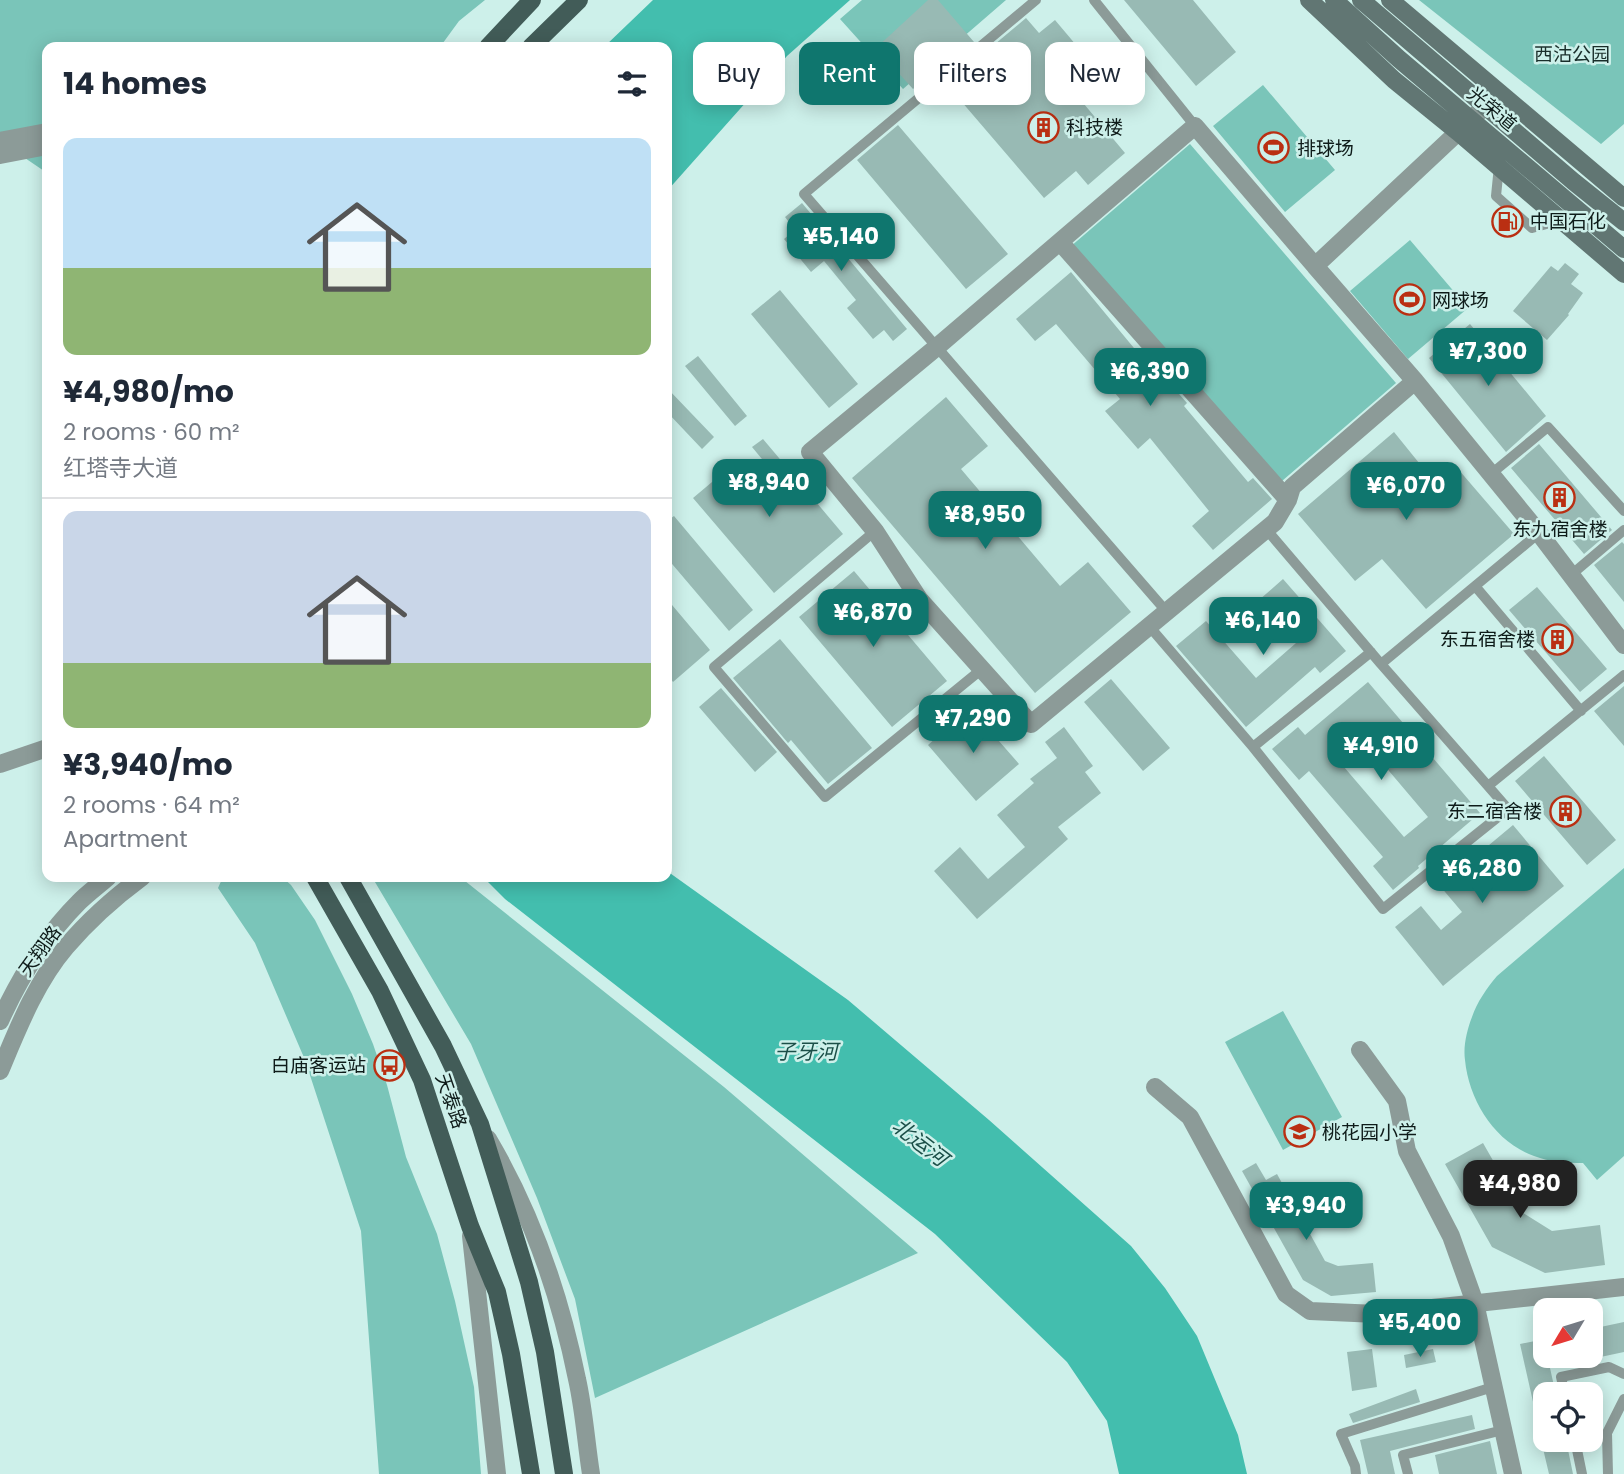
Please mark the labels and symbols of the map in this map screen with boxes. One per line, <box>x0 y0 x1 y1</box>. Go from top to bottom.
park label: 西沽公园 <box>1534 41 1610 68</box>
street label: 光荣道 <box>1461 80 1523 138</box>
building icon: 科技楼 <box>1026 110 1060 144</box>
place label: 科技楼 <box>1066 114 1123 141</box>
sports icon: 排球场 <box>1257 131 1291 165</box>
place label: 排球场 <box>1297 135 1354 162</box>
fuel station icon: 中国石化 <box>1490 204 1524 238</box>
place label: 中国石化 <box>1530 208 1606 235</box>
pin: ¥5,140 <box>784 214 898 273</box>
sports icon: 网球场 <box>1392 283 1426 317</box>
place label: 网球场 <box>1432 287 1489 314</box>
pin: ¥7,300 <box>1431 328 1545 388</box>
pin: ¥6,390 <box>1093 348 1207 408</box>
pin: ¥8,940 <box>712 460 826 519</box>
pin: ¥6,070 <box>1349 462 1463 522</box>
building icon: 东九宿舍楼 <box>1543 481 1577 515</box>
pin: ¥8,950 <box>928 491 1042 551</box>
place label: 东九宿舍楼 <box>1512 516 1608 543</box>
pin: ¥6,870 <box>816 590 930 649</box>
pin: ¥6,140 <box>1206 598 1320 657</box>
building icon: 东五宿舍楼 <box>1541 622 1575 656</box>
place label: 东五宿舍楼 <box>1440 626 1535 653</box>
pin: ¥7,290 <box>916 696 1030 755</box>
pin: ¥4,910 <box>1324 722 1438 782</box>
building icon: 东二宿舍楼 <box>1548 794 1582 828</box>
place label: 东二宿舍楼 <box>1447 798 1542 825</box>
pin: ¥6,280 <box>1425 846 1539 905</box>
street label: 天翔路 <box>12 920 68 982</box>
water label: 子牙河 <box>775 1037 841 1066</box>
bus stop icon: 白庙客运站 <box>372 1048 406 1082</box>
place label: 白庙客运站 <box>271 1052 366 1079</box>
street label: 天泰路 <box>429 1070 473 1132</box>
water label: 北运河 <box>886 1111 957 1175</box>
school or university icon: 桃花园小学 <box>1282 1115 1316 1149</box>
place label: 桃花园小学 <box>1322 1119 1417 1146</box>
pin: ¥4,980 <box>1463 1160 1577 1220</box>
pin: ¥3,940 <box>1249 1182 1363 1242</box>
north arrow <box>1533 1298 1603 1368</box>
pin: ¥5,400 <box>1363 1300 1477 1359</box>

